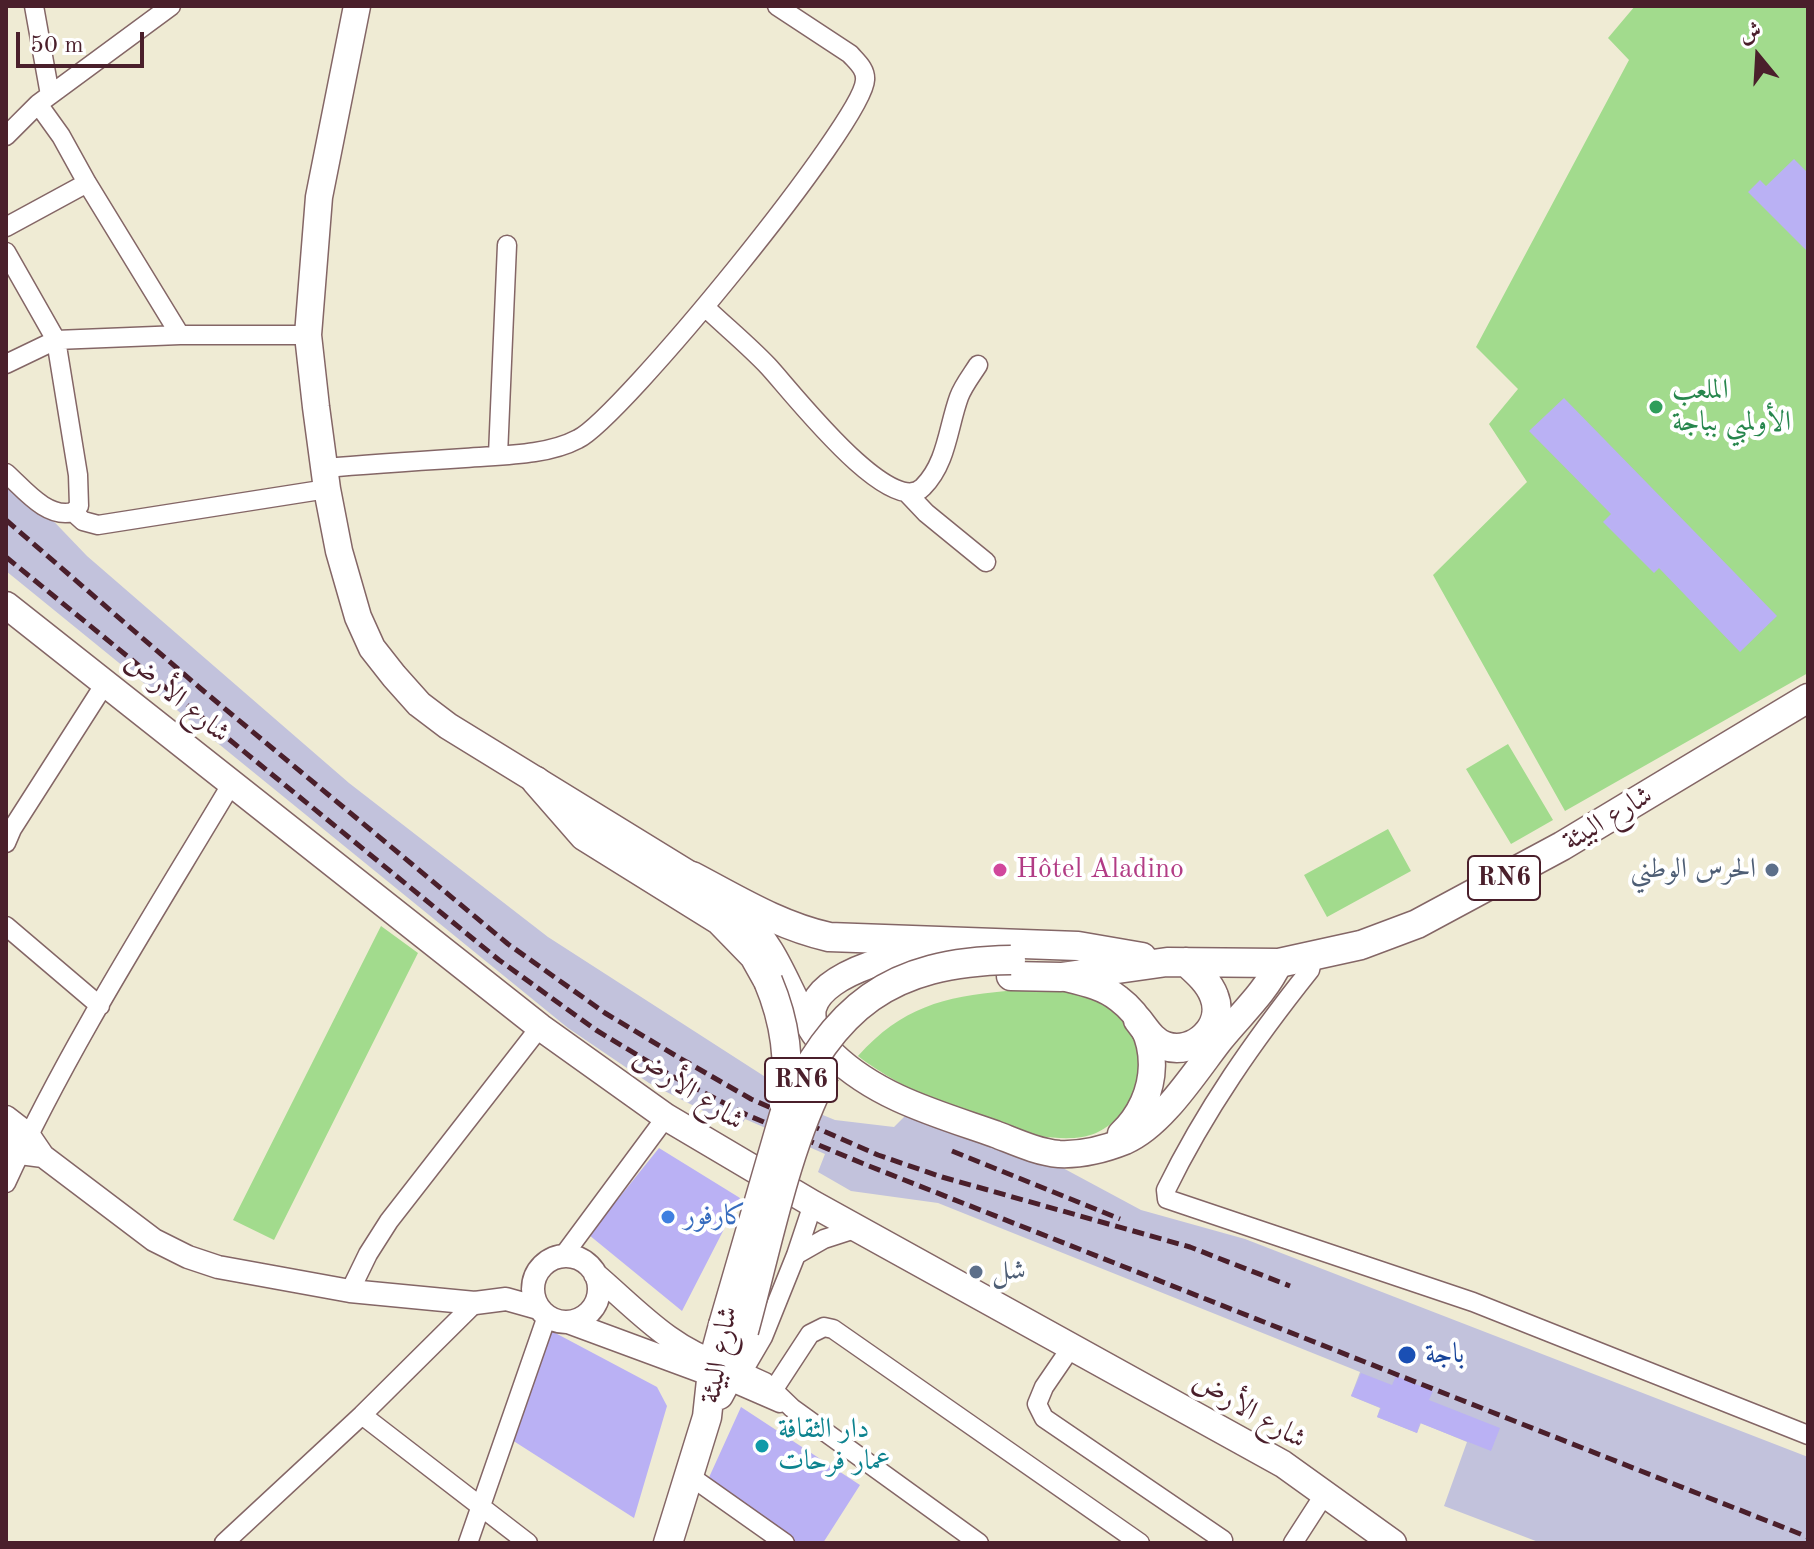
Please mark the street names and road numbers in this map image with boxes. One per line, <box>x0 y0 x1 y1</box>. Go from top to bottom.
street label: شارع الأرض <box>118 645 236 751</box>
street label: شارع البيئة <box>1557 779 1659 859</box>
road number: RN6 <box>1468 856 1540 900</box>
street label: شارع الأرض <box>626 1042 750 1138</box>
road number: RN6 <box>765 1058 837 1102</box>
street label: شارع البيئة <box>694 1303 746 1407</box>
street label: شارع الأرض <box>1186 1365 1312 1457</box>

